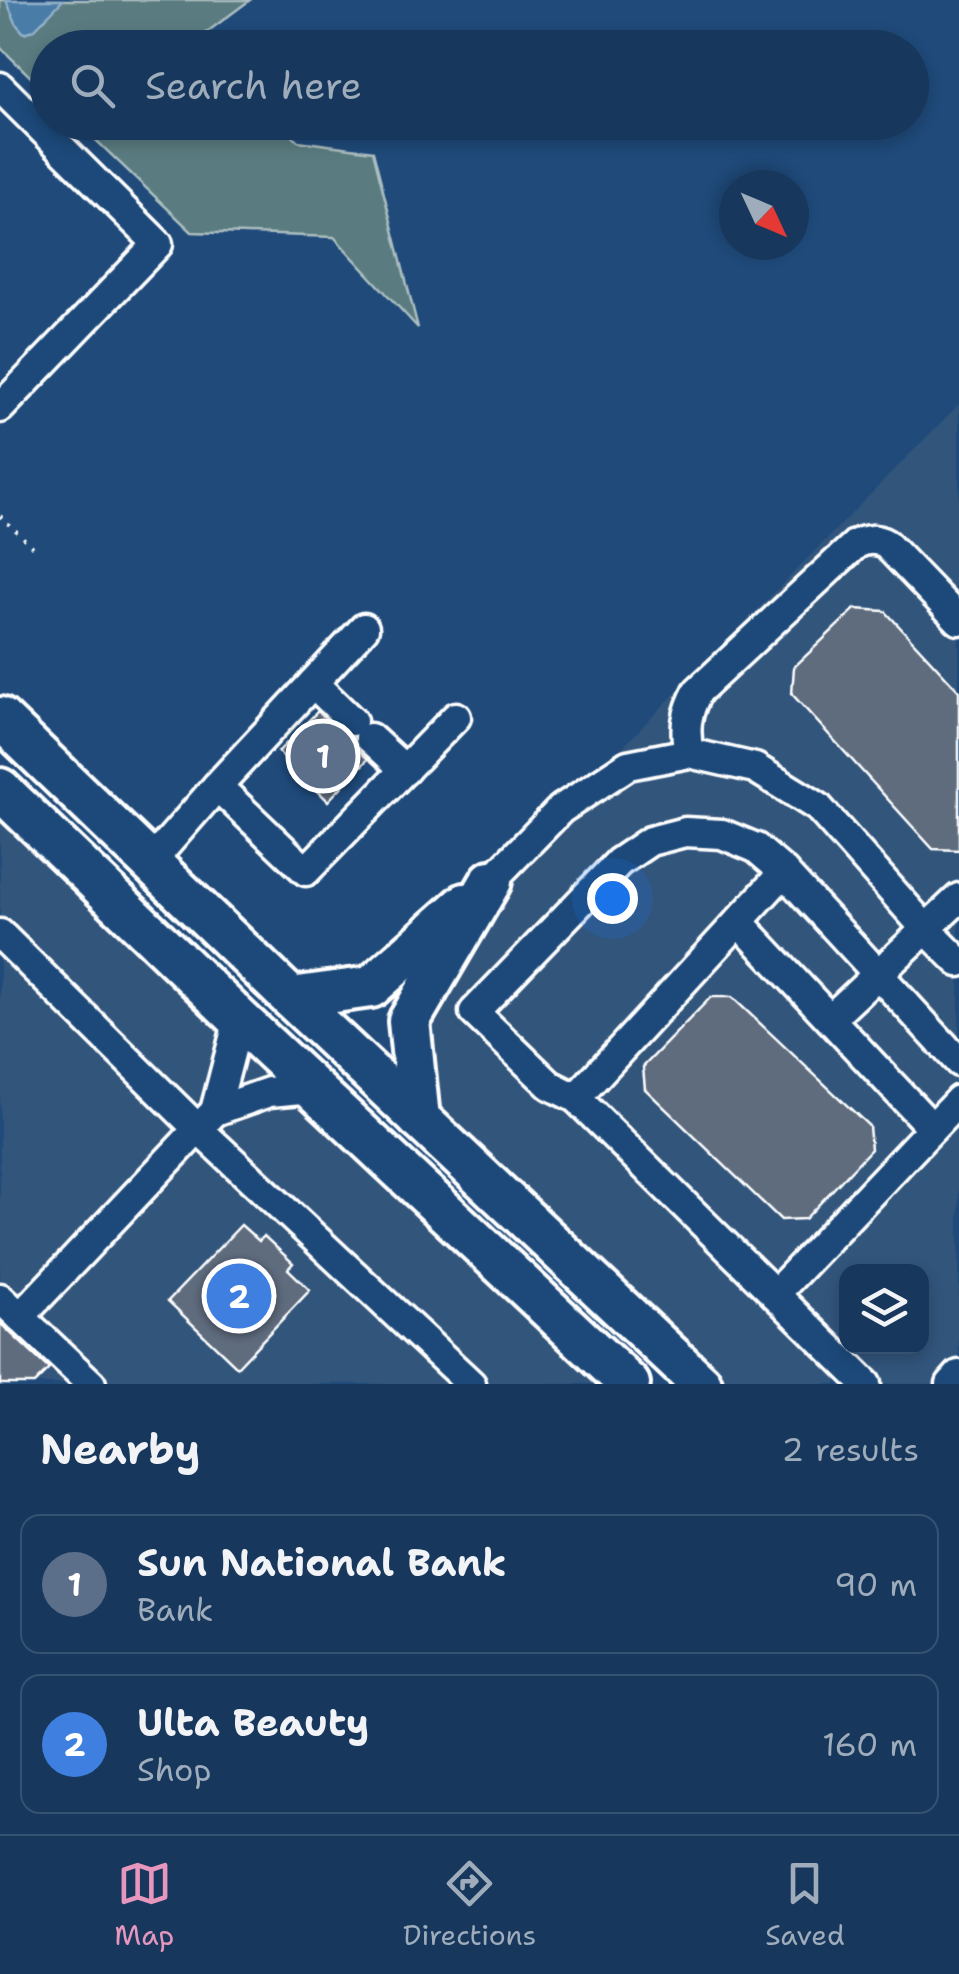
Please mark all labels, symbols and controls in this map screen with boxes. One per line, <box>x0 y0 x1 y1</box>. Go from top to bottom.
search box <box>30 30 929 140</box>
icon: search <box>65 58 120 113</box>
text: Search here <box>145 60 362 111</box>
north arrow <box>719 170 809 260</box>
pin: 1 <box>290 718 356 794</box>
your location <box>587 873 638 924</box>
pin: 2 <box>206 1258 272 1334</box>
map controls <box>839 1264 929 1354</box>
button: layers <box>839 1264 929 1354</box>
text: Nearby <box>40 1421 200 1477</box>
text: 2 results <box>782 1428 919 1471</box>
text: Sun National Bank <box>137 1537 507 1588</box>
text: 1 <box>67 1563 82 1606</box>
text: 90 m <box>834 1563 917 1606</box>
text: Bank <box>137 1588 213 1631</box>
text: Ulta Beauty <box>137 1697 369 1748</box>
text: 2 <box>63 1723 86 1766</box>
text: 160 m <box>822 1723 917 1766</box>
text: Shop <box>137 1748 212 1791</box>
tab: Map <box>114 1856 174 1954</box>
tab: Directions <box>403 1856 536 1954</box>
tab: Saved <box>765 1856 845 1954</box>

